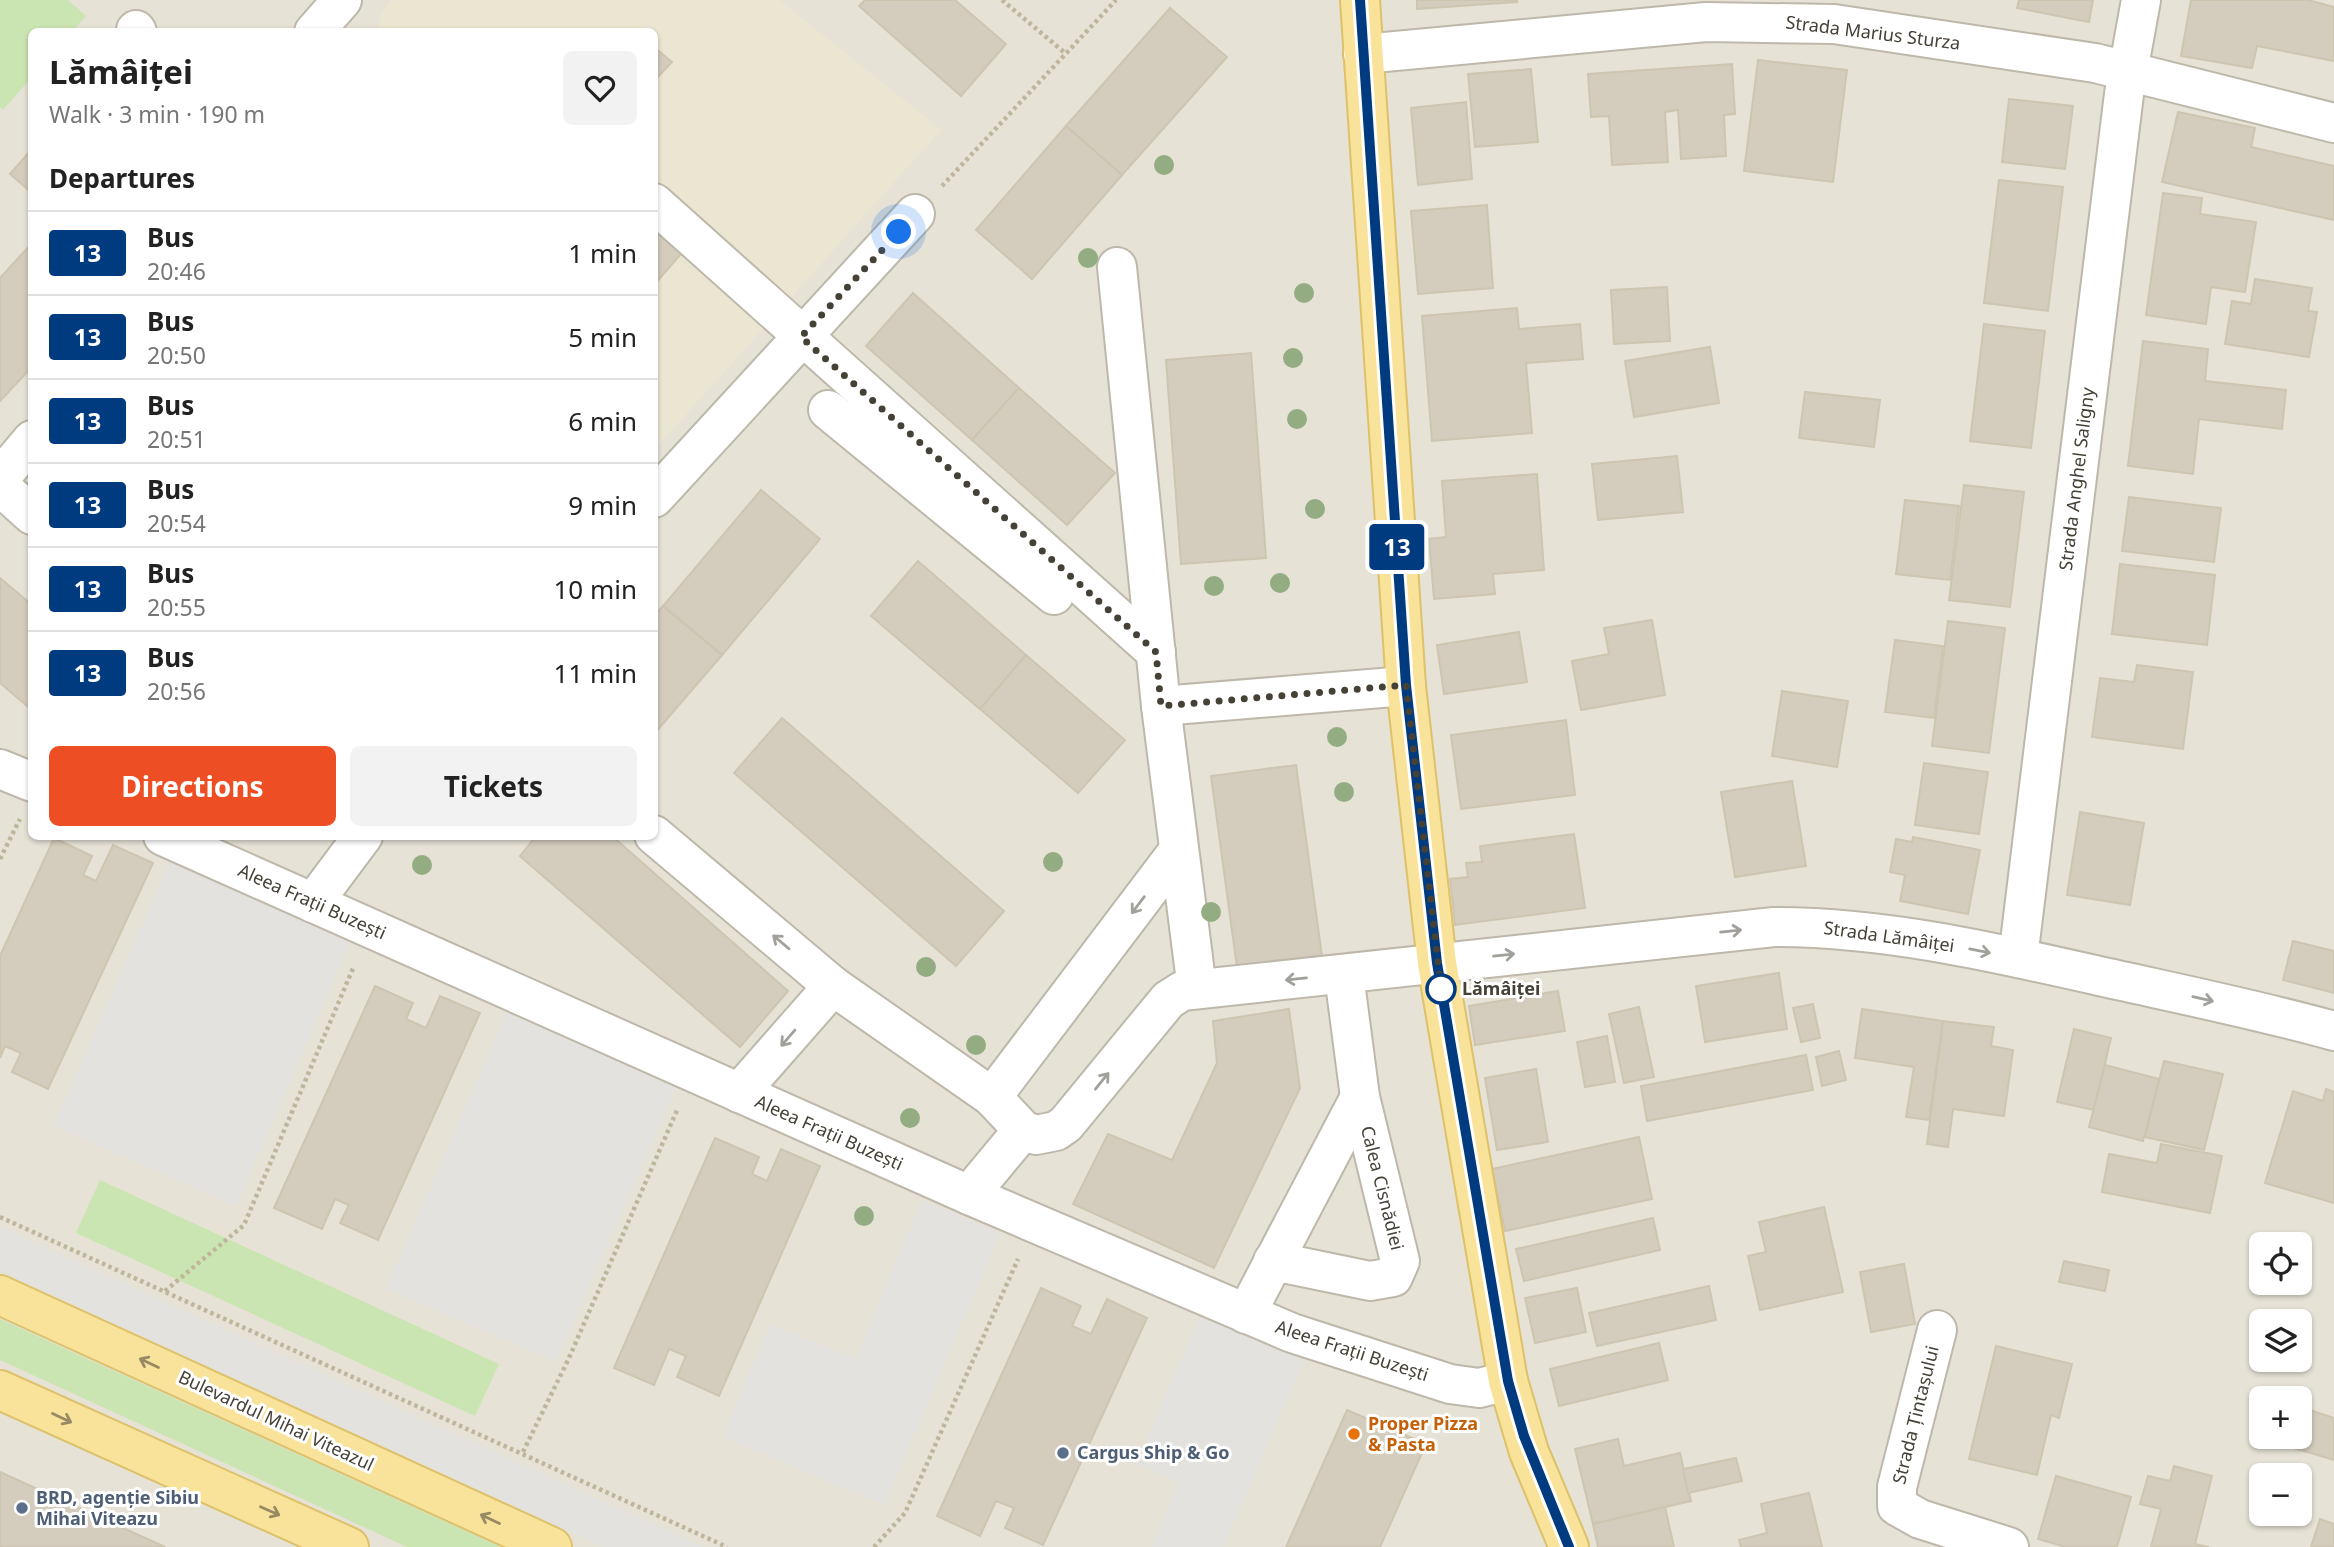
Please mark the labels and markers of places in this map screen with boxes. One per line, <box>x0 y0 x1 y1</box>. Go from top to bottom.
marker: Lămâiței <box>1426 974 1456 1004</box>
place label: Lămâiței <box>1462 976 1541 1000</box>
place label: Proper Pizza & Pasta <box>1368 1411 1478 1456</box>
marker: Proper Pizza & Pasta <box>1346 1426 1362 1442</box>
place label: Cargus Ship & Go <box>1077 1440 1230 1464</box>
marker: Cargus Ship & Go <box>1055 1445 1071 1461</box>
place label: BRD, agenție Sibiu Mihai Viteazu <box>36 1485 199 1530</box>
marker: BRD, agenție Sibiu Mihai Viteazu <box>14 1500 30 1516</box>

